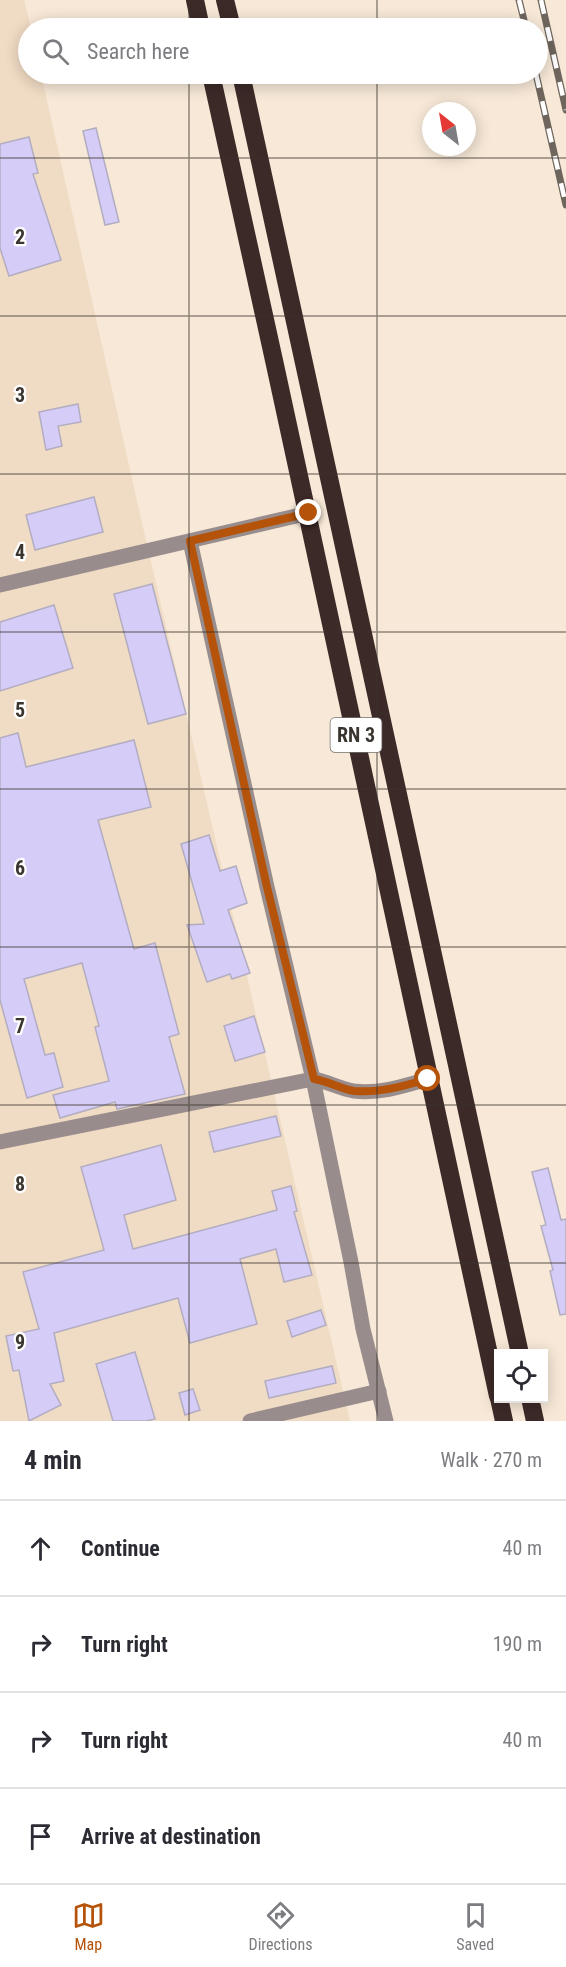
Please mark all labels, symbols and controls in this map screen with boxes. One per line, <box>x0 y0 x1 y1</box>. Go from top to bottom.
search box <box>18 18 548 84</box>
icon: search <box>39 35 72 68</box>
text: Search here <box>87 39 189 64</box>
north arrow <box>422 102 476 156</box>
text: 2 <box>15 225 25 249</box>
text: 3 <box>15 383 25 407</box>
route end <box>295 499 321 525</box>
text: 4 <box>15 540 25 564</box>
text: 5 <box>15 698 25 722</box>
road number: RN 3 <box>330 718 382 752</box>
text: 6 <box>15 856 25 880</box>
text: 7 <box>15 1014 25 1038</box>
route start <box>414 1065 440 1091</box>
text: 8 <box>15 1172 25 1196</box>
text: 9 <box>15 1330 25 1354</box>
map controls <box>494 1349 548 1403</box>
button: locate <box>494 1349 548 1403</box>
text: 4 min <box>24 1445 82 1475</box>
text: Walk · 270 m <box>441 1448 542 1472</box>
icon: ahead <box>24 1532 57 1565</box>
text: Continue <box>81 1536 160 1561</box>
text: 40 m <box>503 1536 542 1560</box>
icon: right <box>24 1628 57 1661</box>
text: Turn right <box>81 1632 168 1657</box>
text: 190 m <box>493 1632 542 1656</box>
icon: right <box>24 1724 57 1757</box>
text: Turn right <box>81 1728 168 1753</box>
text: 40 m <box>503 1728 542 1752</box>
icon: arrive <box>24 1820 57 1853</box>
text: Arrive at destination <box>81 1824 261 1849</box>
tab: Map <box>72 1899 105 1954</box>
tab: Directions <box>249 1899 312 1954</box>
tab: Saved <box>456 1899 494 1954</box>

